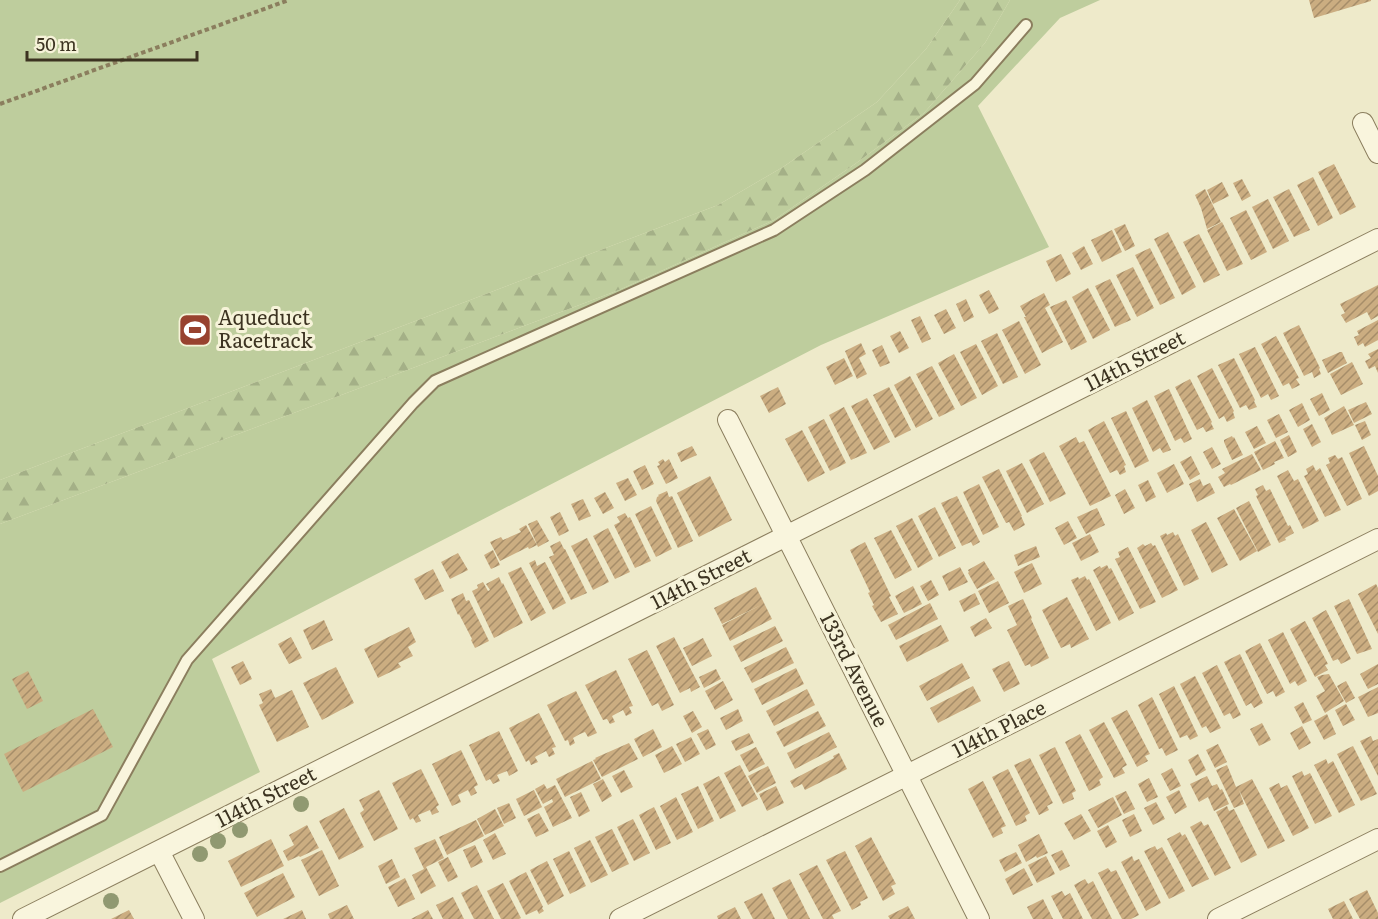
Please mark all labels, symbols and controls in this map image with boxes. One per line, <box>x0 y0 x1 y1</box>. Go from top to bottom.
scale bar <box>27 24 196 62</box>
text: 50 m <box>36 30 77 57</box>
place label: Aqueduct Racetrack <box>218 301 313 354</box>
sports icon: Aqueduct Racetrack <box>177 312 213 348</box>
street label: 114th Street <box>1079 321 1189 397</box>
street label: 114th Street <box>645 539 755 615</box>
street label: 133rd Avenue <box>814 607 898 732</box>
street label: 114th Place <box>946 691 1050 764</box>
street label: 114th Street <box>210 757 320 833</box>

